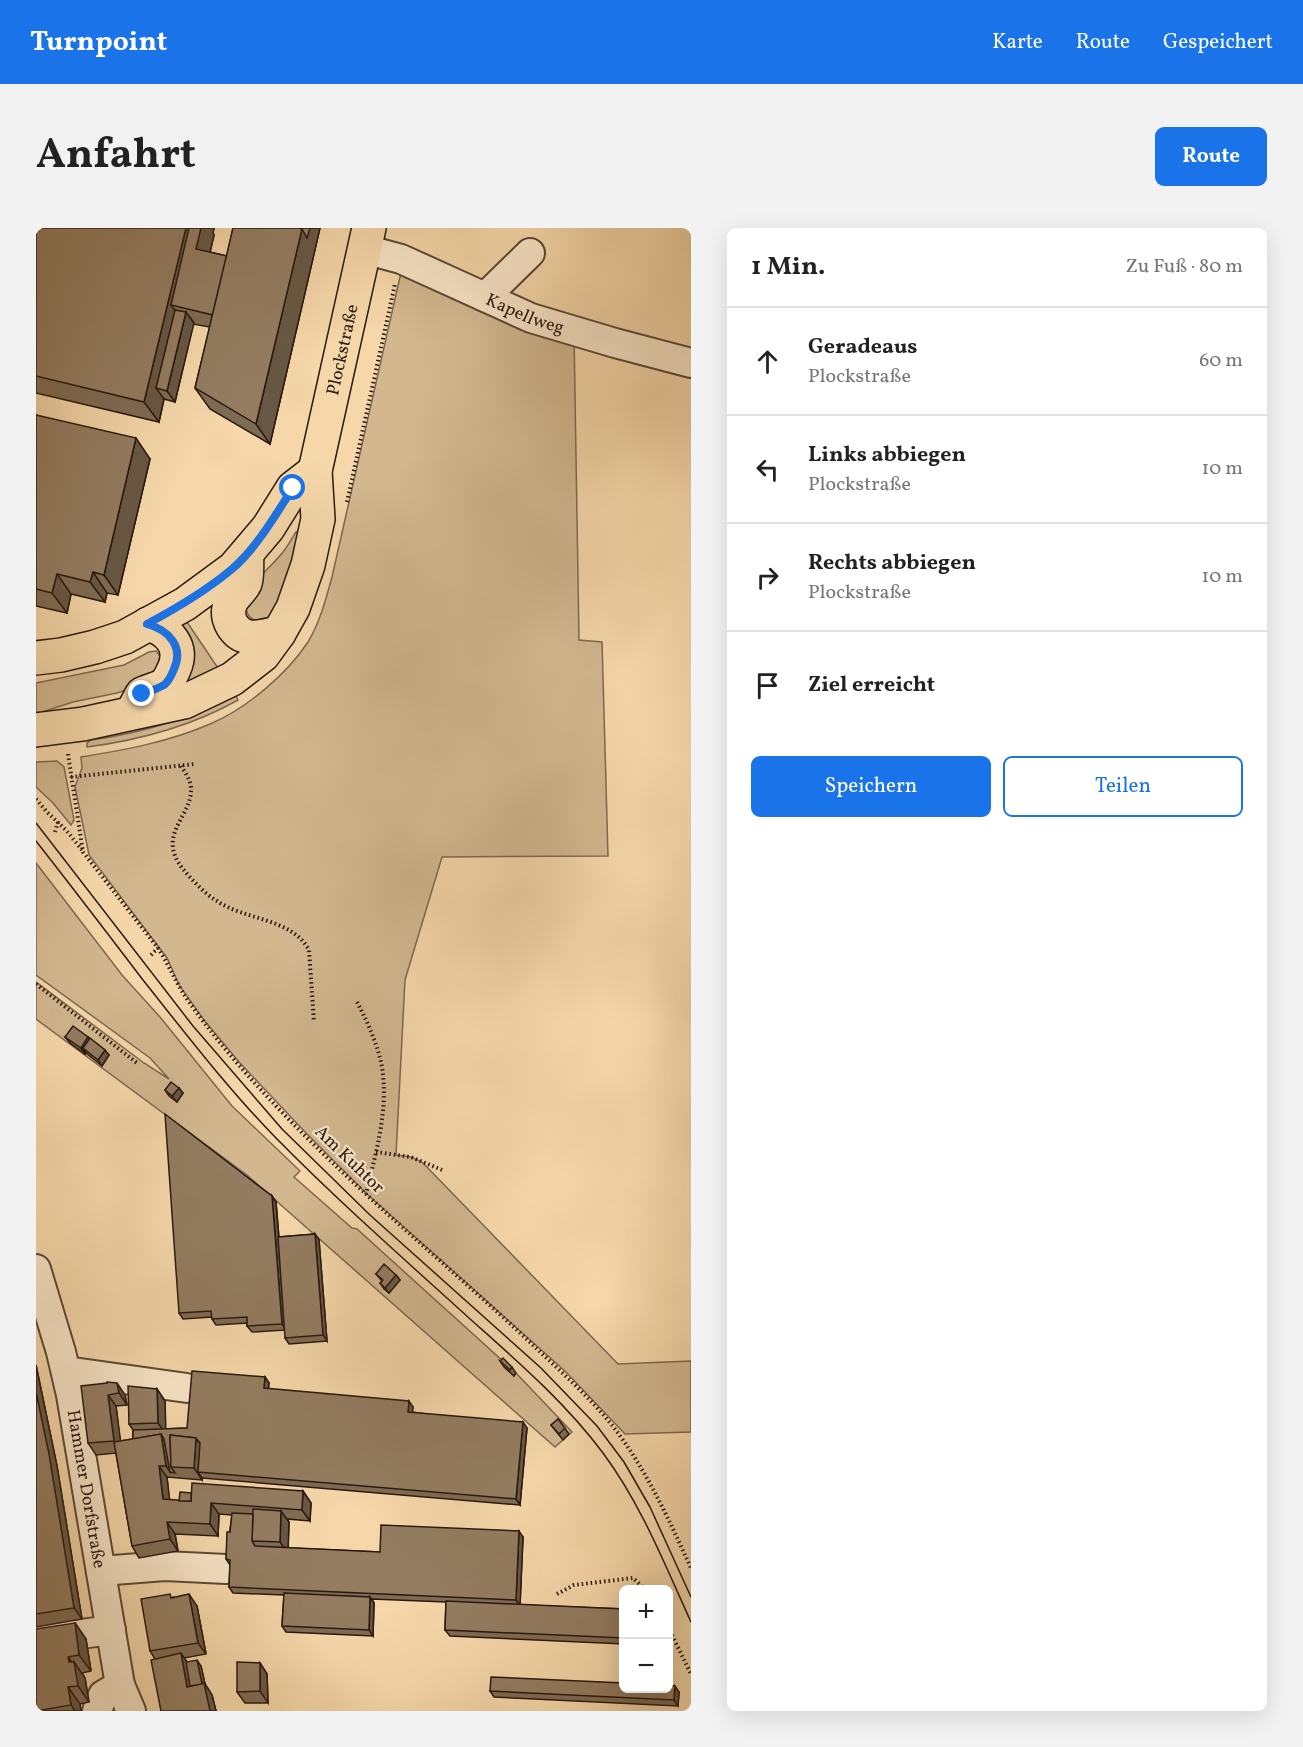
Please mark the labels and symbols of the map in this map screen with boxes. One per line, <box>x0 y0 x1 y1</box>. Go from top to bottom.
street label: Kapellweg <box>481 288 567 341</box>
street label: Plockstraße <box>321 302 366 398</box>
route start <box>279 474 305 500</box>
route end <box>128 680 154 706</box>
street label: Am Kuhtor <box>308 1120 390 1200</box>
street label: Hammer Dorfstraße <box>60 1408 111 1570</box>

